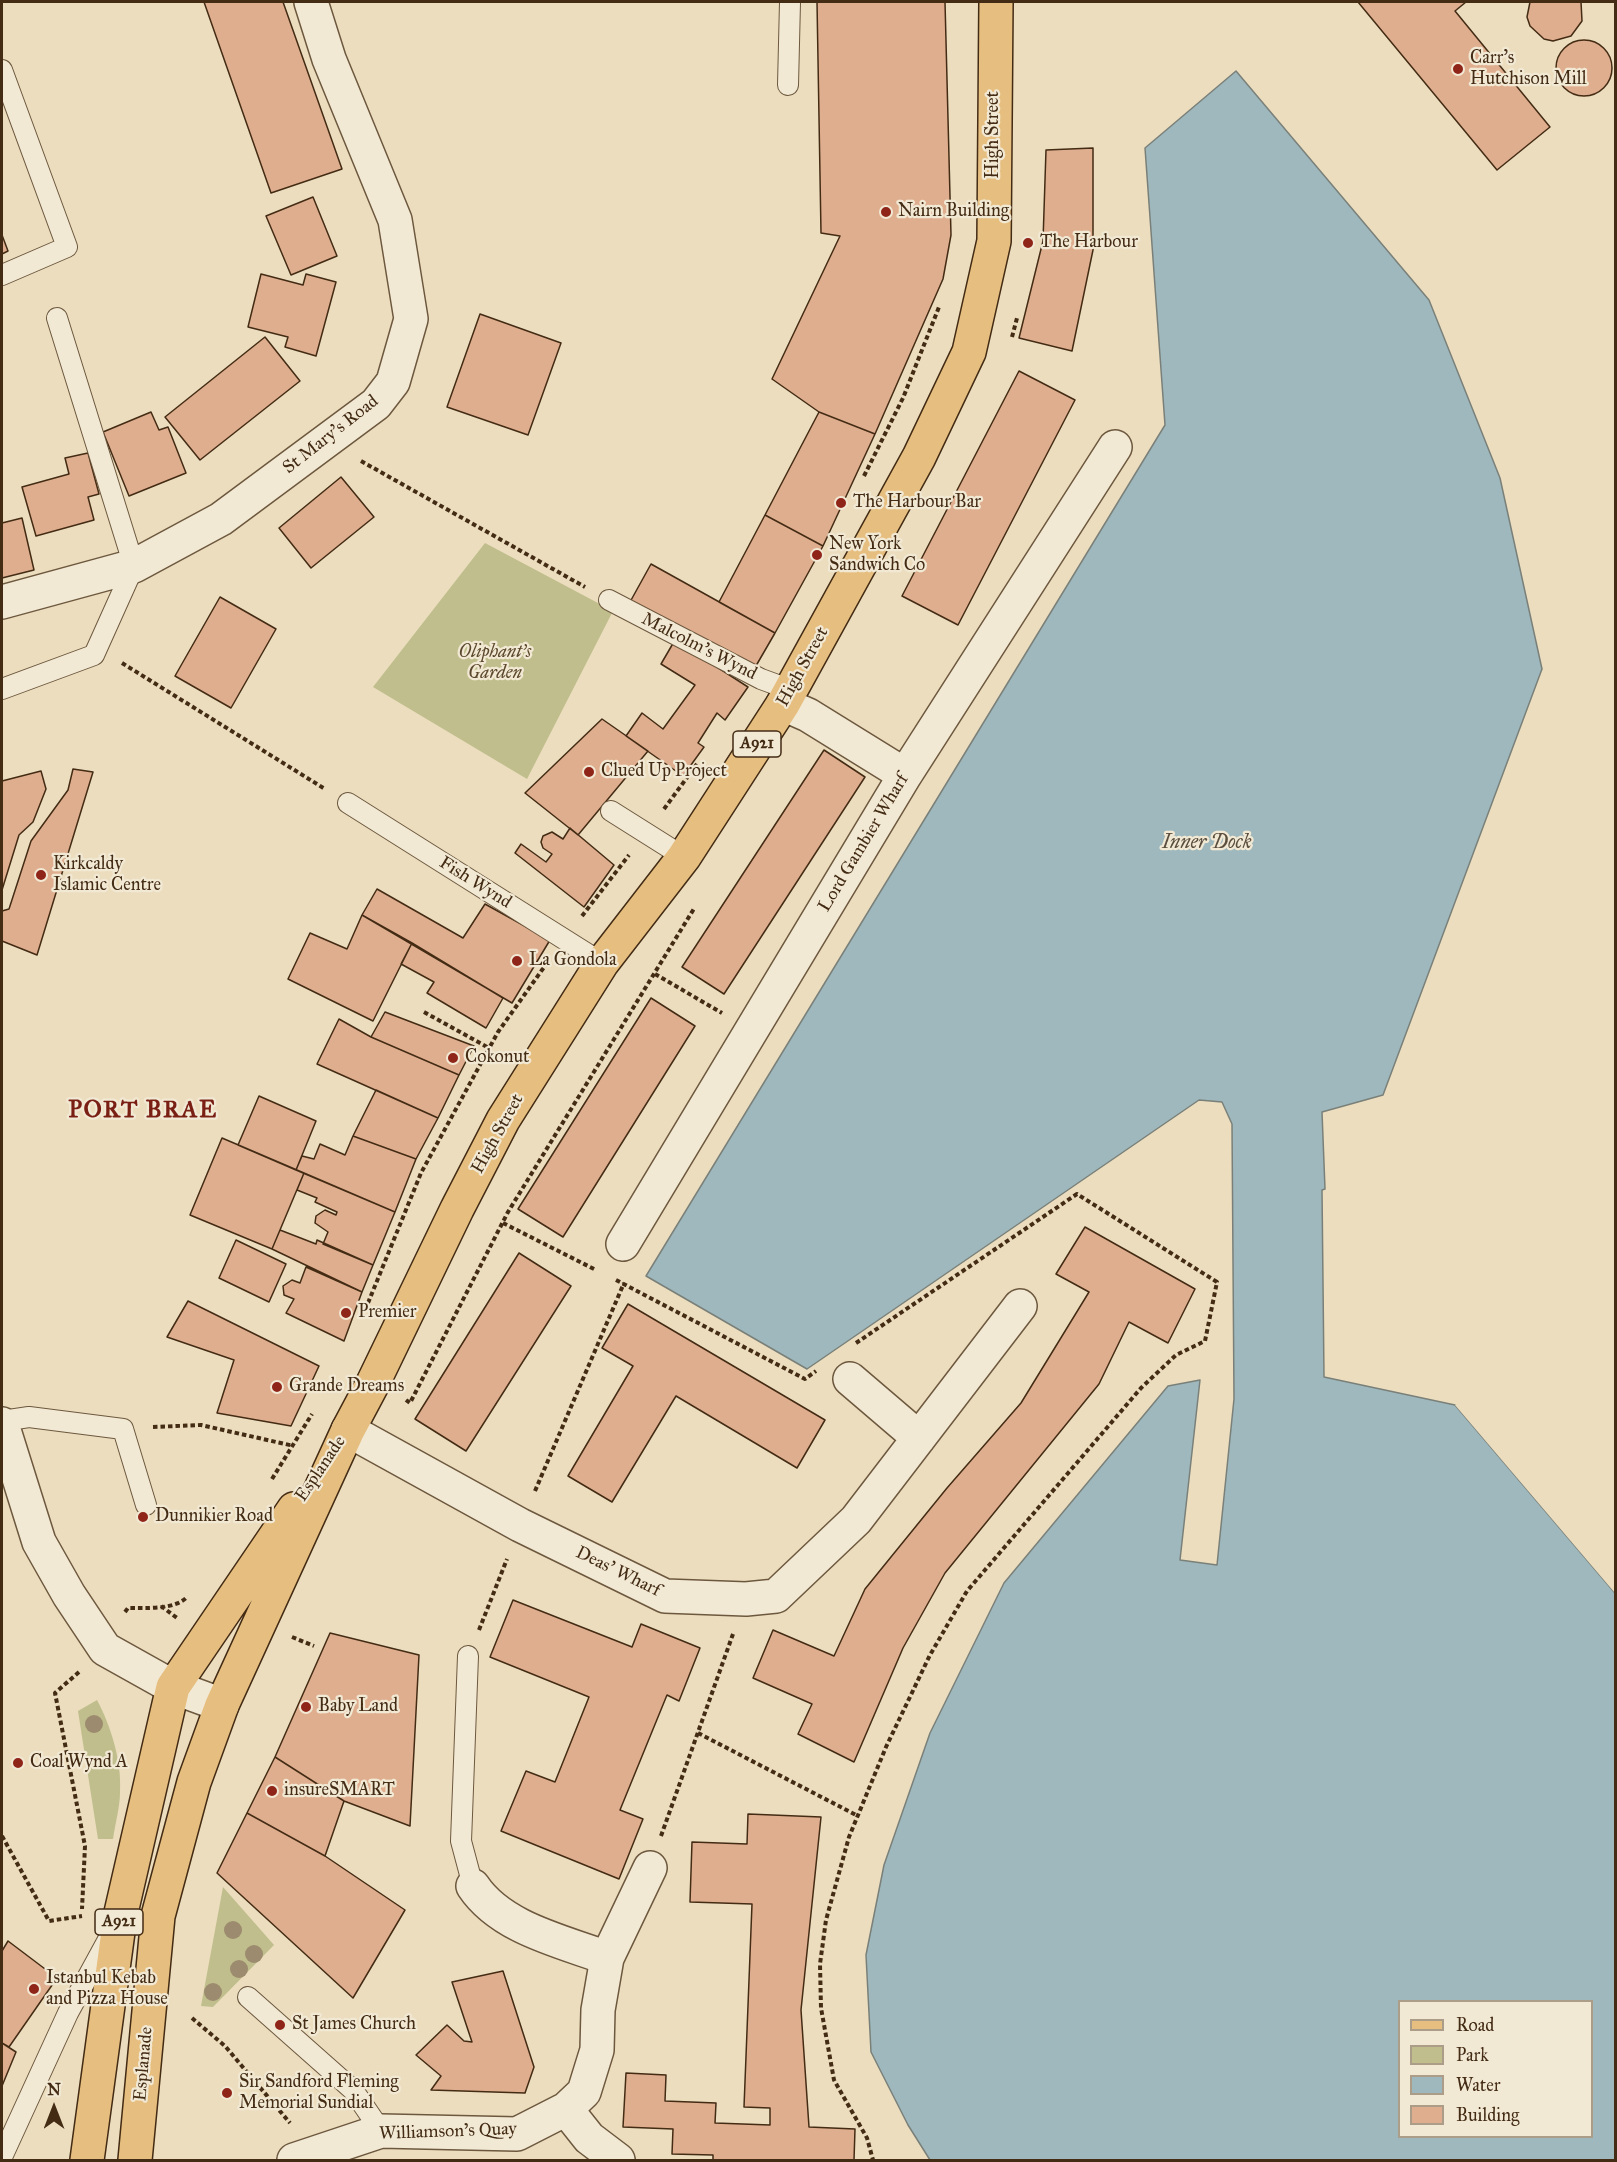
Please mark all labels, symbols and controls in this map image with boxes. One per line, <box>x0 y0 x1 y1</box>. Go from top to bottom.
place label: Carr's Hutchison Mill <box>1470 48 1587 90</box>
marker: Carr's Hutchison Mill <box>1451 62 1465 76</box>
street label: High Street <box>983 91 1005 179</box>
place label: Nairn Building <box>898 201 1009 223</box>
marker: Nairn Building <box>879 205 893 219</box>
place label: The Harbour <box>1040 232 1138 254</box>
marker: The Harbour <box>1021 236 1035 250</box>
street label: St Mary's Road <box>279 391 383 479</box>
place label: The Harbour Bar <box>853 492 981 514</box>
marker: The Harbour Bar <box>834 496 848 510</box>
place label: New York Sandwich Co <box>829 534 925 576</box>
marker: New York Sandwich Co <box>810 548 824 562</box>
street label: Malcolm's Wynd <box>638 609 760 685</box>
street label: High Street <box>772 623 834 711</box>
park label: Oliphant's Garden <box>459 642 531 684</box>
road number: A921 <box>733 731 781 757</box>
place label: Clued Up Project <box>601 761 727 783</box>
marker: Clued Up Project <box>582 765 596 779</box>
street label: Lord Gambier Wharf <box>814 770 914 916</box>
water label: Inner Dock <box>1162 831 1252 855</box>
street label: Fish Wynd <box>435 852 515 914</box>
place label: Kirkcaldy Islamic Centre <box>53 854 161 896</box>
marker: Kirkcaldy Islamic Centre <box>34 868 48 882</box>
place label: La Gondola <box>529 950 617 972</box>
marker: La Gondola <box>510 954 524 968</box>
place label: Cokonut <box>465 1047 529 1069</box>
marker: Cokonut <box>446 1051 460 1065</box>
street label: High Street <box>467 1090 529 1178</box>
district label: PORT BRAE <box>68 1097 218 1125</box>
place label: Premier <box>358 1302 417 1324</box>
marker: Premier <box>339 1306 353 1320</box>
place label: Grande Dreams <box>289 1376 404 1398</box>
marker: Grande Dreams <box>270 1380 284 1394</box>
street label: Esplanade <box>291 1432 351 1506</box>
place label: Dunnikier Road <box>155 1506 273 1528</box>
marker: Dunnikier Road <box>136 1510 150 1524</box>
street label: Deas' Wharf <box>572 1542 664 1602</box>
place label: Baby Land <box>318 1696 398 1718</box>
marker: Baby Land <box>299 1700 313 1714</box>
place label: Coal Wynd A <box>30 1752 128 1774</box>
marker: Coal Wynd A <box>11 1756 25 1770</box>
place label: insureSMART <box>284 1780 395 1802</box>
marker: insureSMART <box>265 1784 279 1798</box>
road number: A921 <box>95 1909 143 1935</box>
place label: Istanbul Kebab and Pizza House <box>46 1968 168 2010</box>
marker: Istanbul Kebab and Pizza House <box>27 1982 41 1996</box>
legend <box>1398 2000 1593 2138</box>
place label: St James Church <box>292 2014 416 2036</box>
text: Road <box>1456 2014 1494 2036</box>
marker: St James Church <box>273 2018 287 2032</box>
street label: Esplanade <box>130 2026 158 2102</box>
text: Park <box>1456 2044 1489 2066</box>
place label: Sir Sandford Fleming Memorial Sundial <box>239 2072 399 2114</box>
text: Water <box>1456 2074 1500 2096</box>
north arrow <box>24 2078 84 2138</box>
text: N <box>47 2080 61 2099</box>
marker: Sir Sandford Fleming Memorial Sundial <box>220 2086 234 2100</box>
text: Building <box>1456 2104 1519 2126</box>
street label: Williamson's Quay <box>379 2119 517 2145</box>

